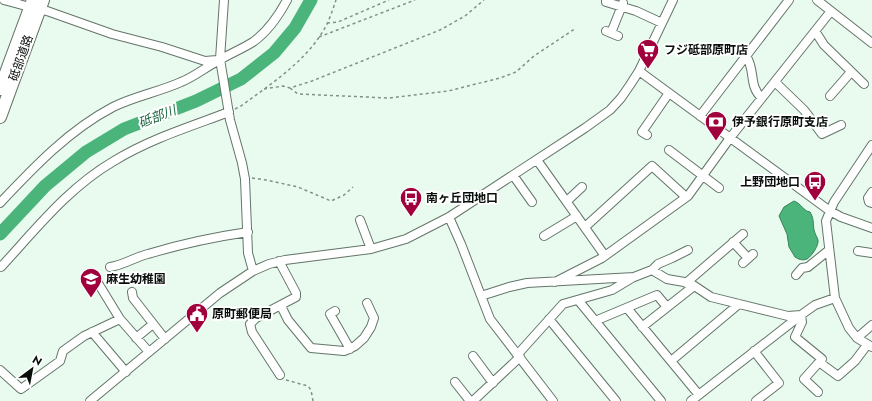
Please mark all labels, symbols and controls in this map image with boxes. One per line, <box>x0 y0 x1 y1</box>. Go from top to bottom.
street label: 砥部道路 <box>4 32 38 84</box>
supermarket icon: フジ砥部原町店 <box>635 37 661 70</box>
place label: フジ砥部原町店 <box>664 41 748 59</box>
water label: 砥部川 <box>136 100 181 132</box>
bank icon: 伊予銀行原町支店 <box>703 109 729 142</box>
place label: 伊予銀行原町支店 <box>732 113 828 131</box>
bus stop icon: 上野団地口 <box>802 169 828 202</box>
place label: 上野団地口 <box>740 173 800 191</box>
bus stop icon: 南ヶ丘団地口 <box>398 185 424 218</box>
place label: 南ヶ丘団地口 <box>426 189 498 207</box>
school or university icon: 麻生幼稚園 <box>78 266 104 299</box>
place label: 麻生幼稚園 <box>106 270 166 288</box>
public building icon: 原町郵便局 <box>184 301 210 334</box>
place label: 原町郵便局 <box>212 305 272 323</box>
north arrow <box>12 349 52 389</box>
text: N <box>29 351 45 370</box>

